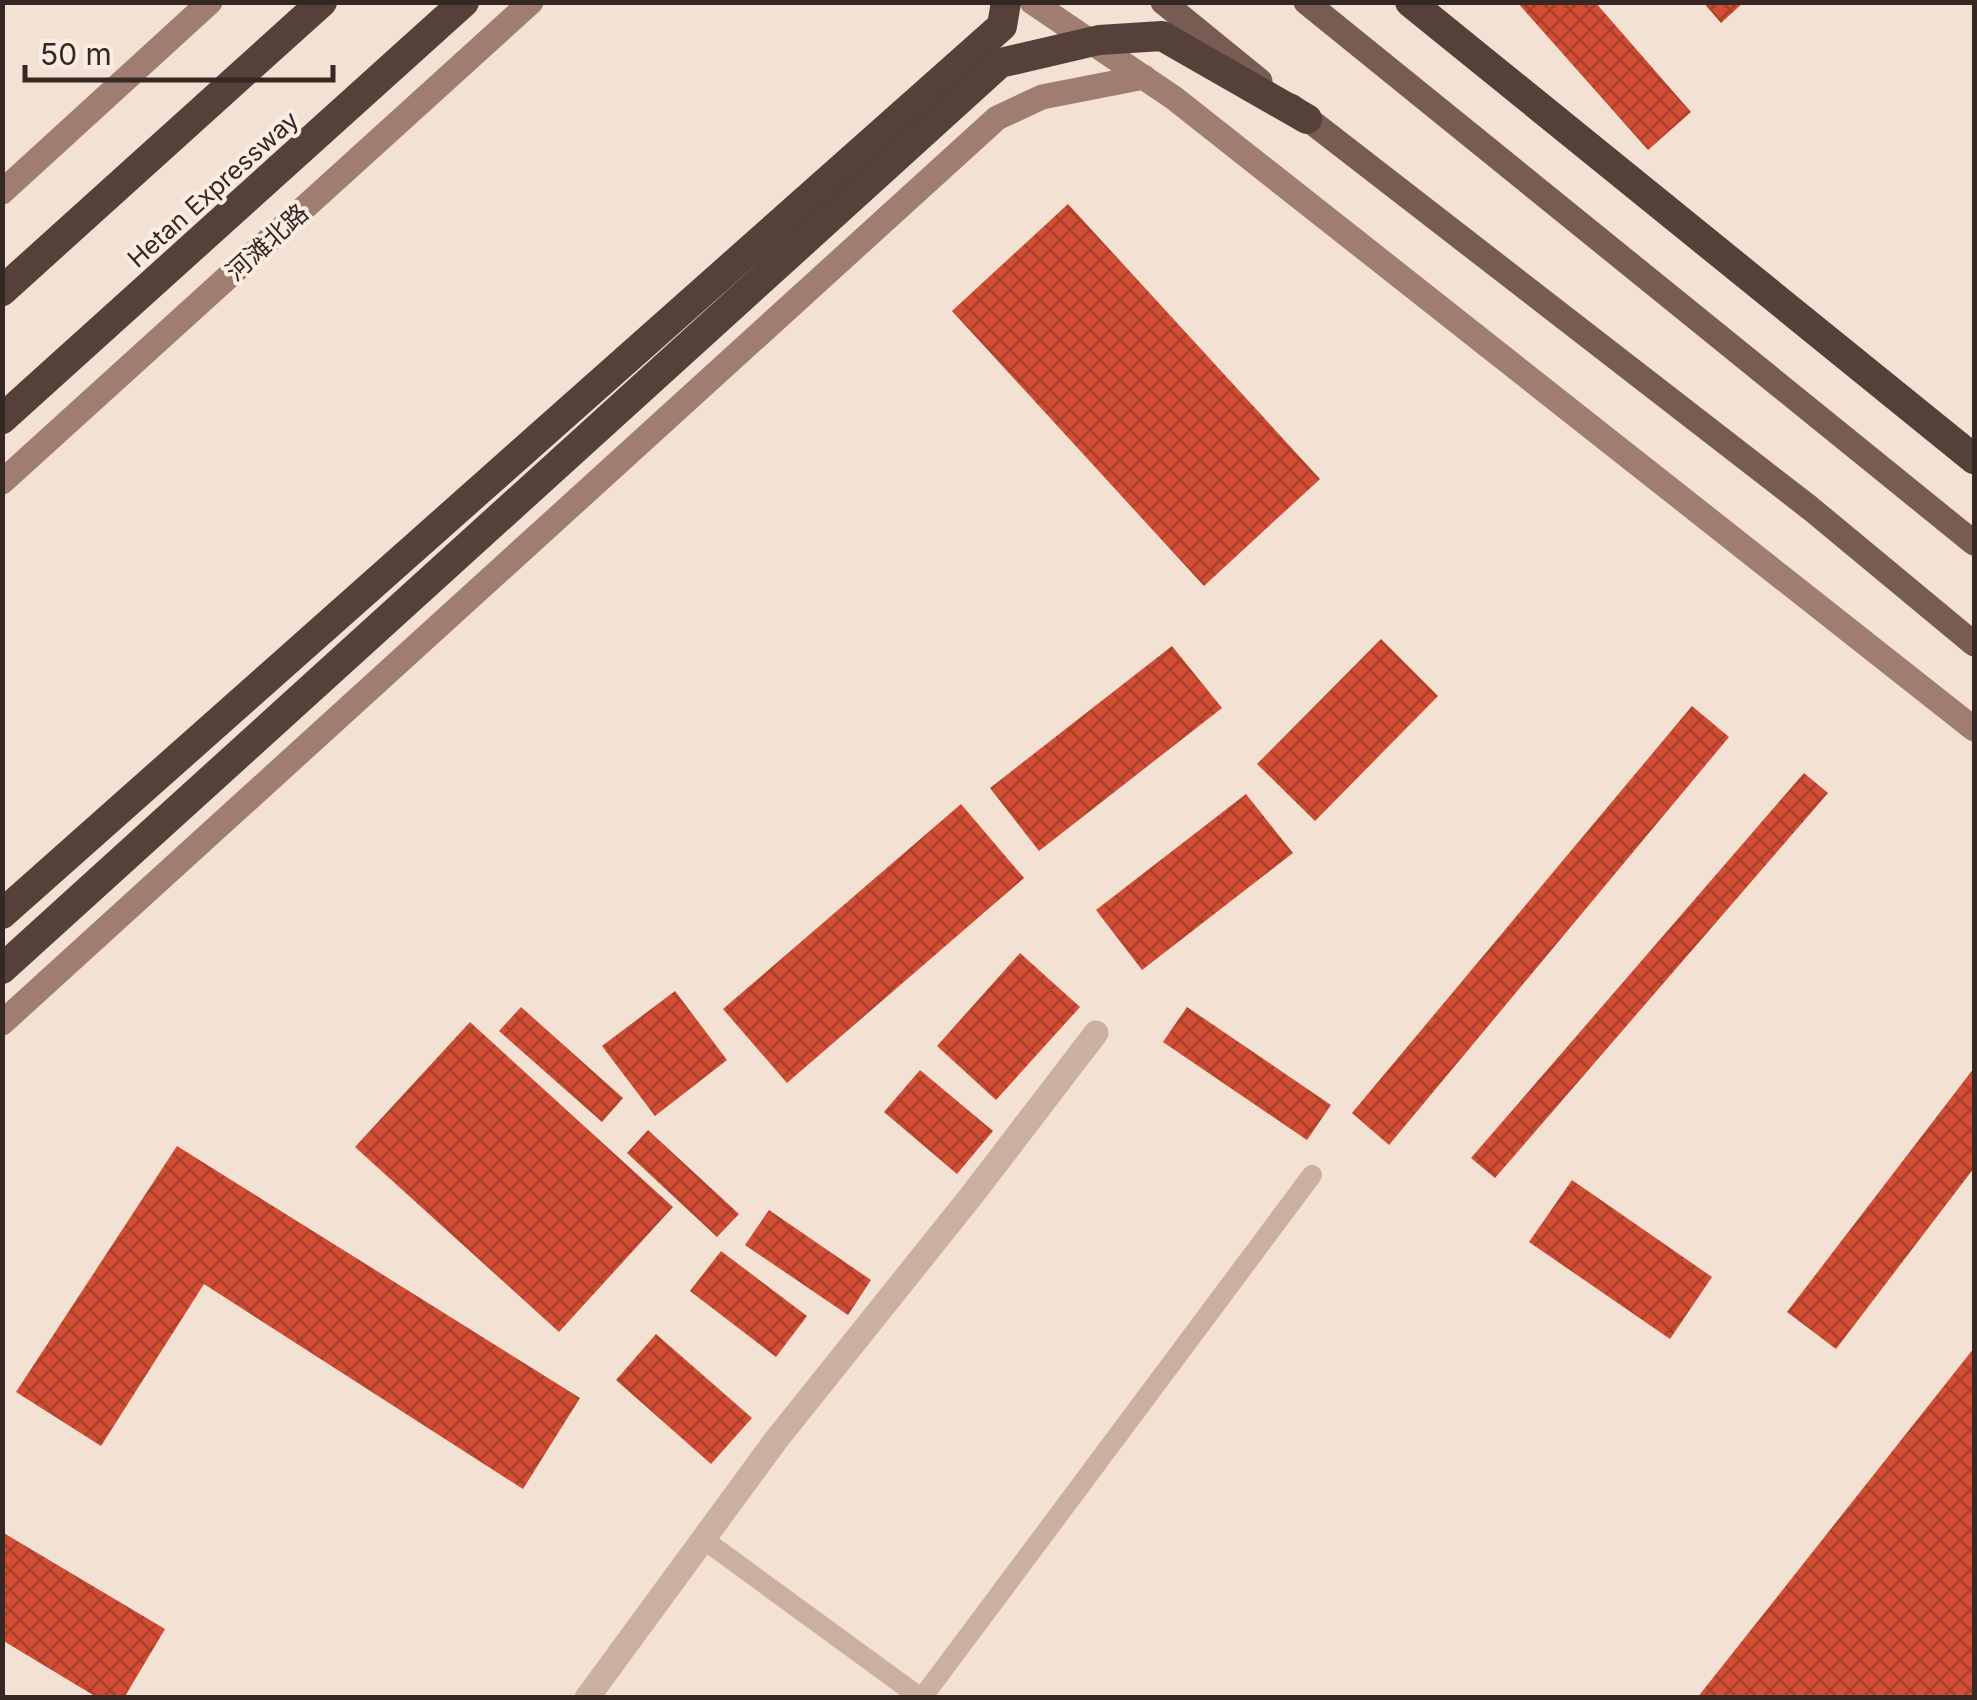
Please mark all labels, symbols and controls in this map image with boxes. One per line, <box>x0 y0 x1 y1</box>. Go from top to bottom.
scale bar <box>25 20 332 82</box>
text: 50 m <box>40 36 112 72</box>
street label: Hetan Expressway <box>121 104 305 274</box>
street label: 河滩北路 <box>220 197 314 287</box>

